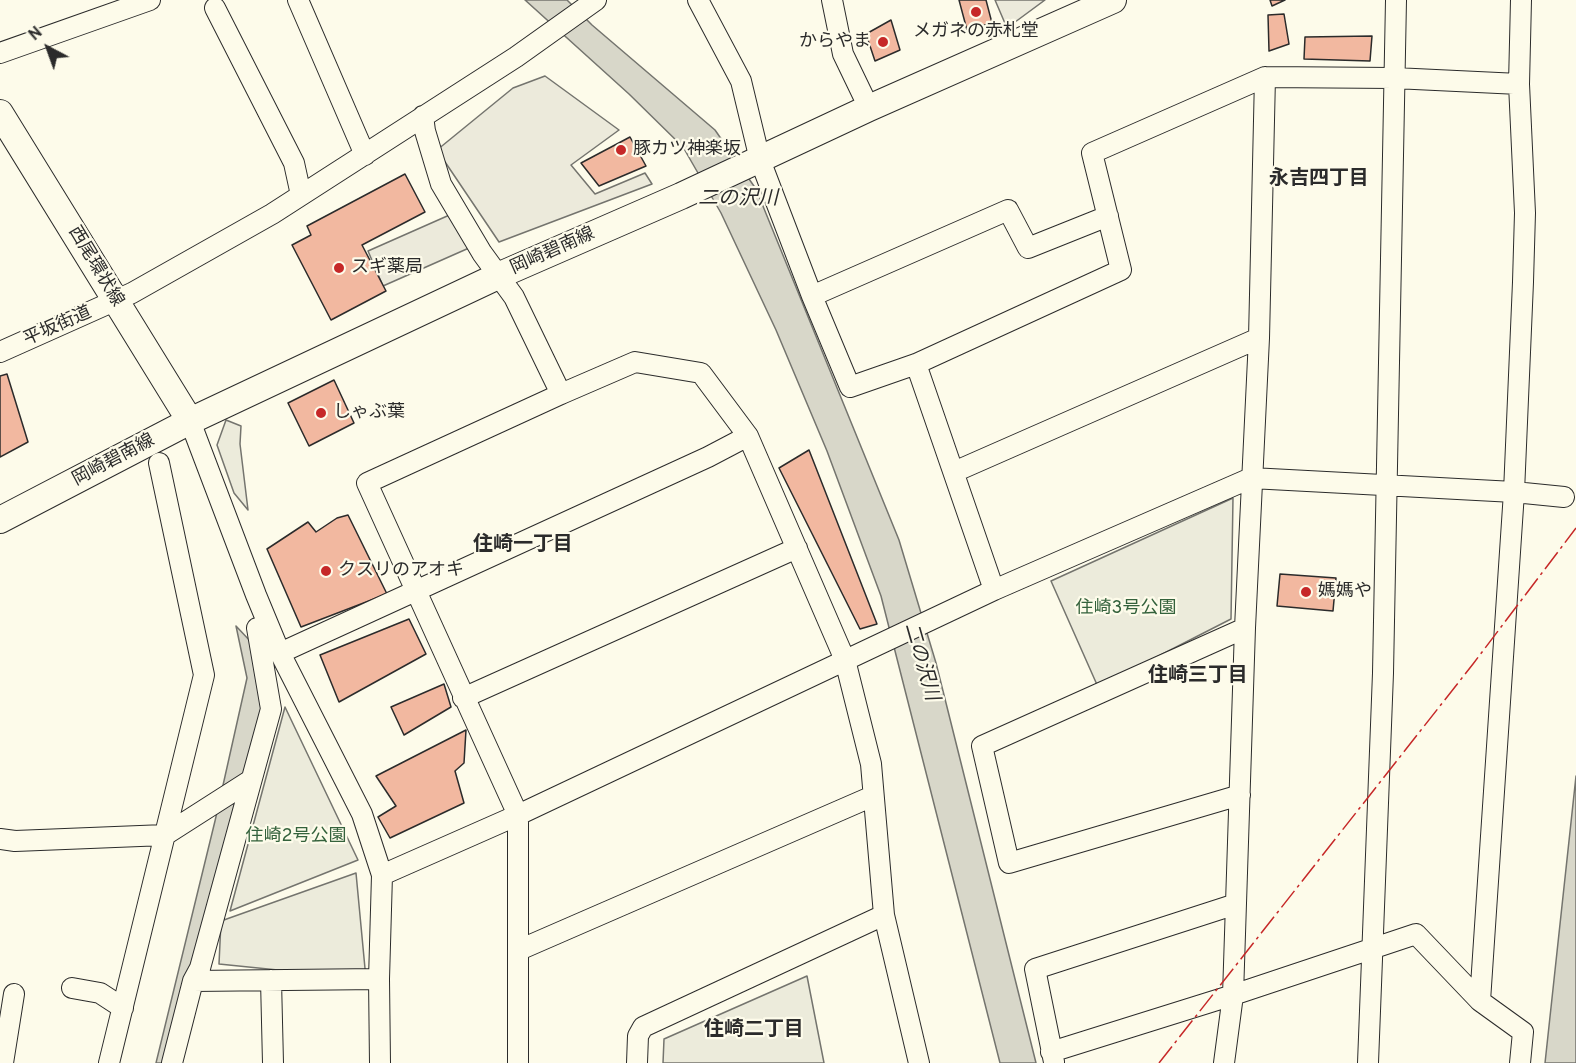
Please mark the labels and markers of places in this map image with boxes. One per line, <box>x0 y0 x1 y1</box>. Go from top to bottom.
marker: メガネの赤札堂 <box>969 5 983 19</box>
place label: メガネの赤札堂 <box>913 21 1039 43</box>
place label: からやま <box>799 31 871 53</box>
marker: からやま <box>876 35 890 49</box>
place label: 豚カツ神楽坂 <box>633 139 741 161</box>
marker: 豚カツ神楽坂 <box>614 143 628 157</box>
place label: スギ薬局 <box>351 257 423 279</box>
marker: スギ薬局 <box>332 261 346 275</box>
place label: しゃぶ葉 <box>333 402 405 424</box>
marker: しゃぶ葉 <box>314 406 328 420</box>
place label: クスリのアオキ <box>338 560 464 582</box>
marker: クスリのアオキ <box>319 564 333 578</box>
place label: 媽媽や <box>1318 581 1372 603</box>
marker: 媽媽や <box>1299 585 1313 599</box>

